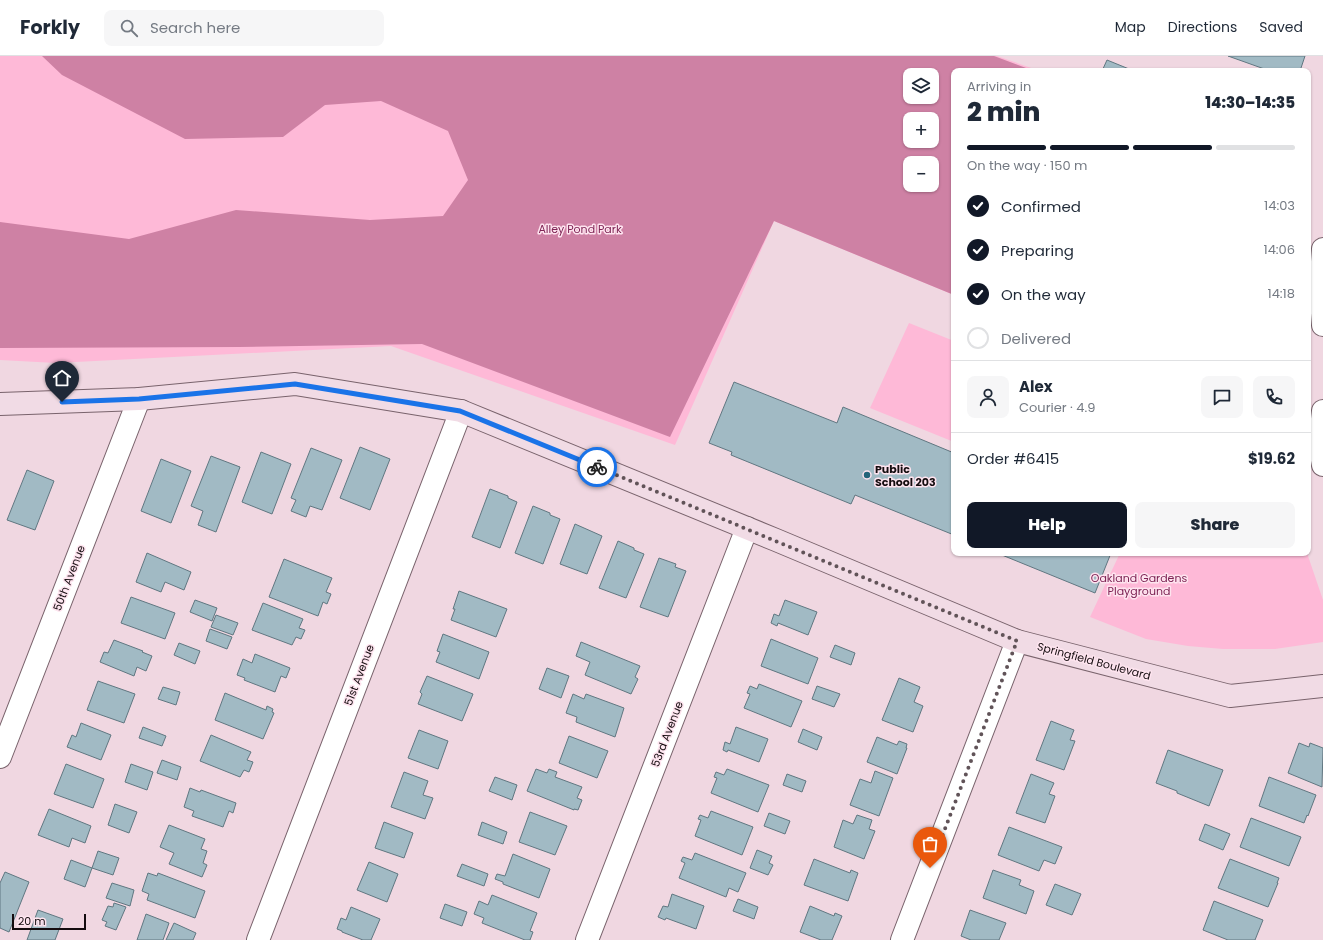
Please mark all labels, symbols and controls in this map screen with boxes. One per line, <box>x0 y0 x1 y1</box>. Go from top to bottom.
search box <box>104 10 384 46</box>
text: Forkly <box>20 14 80 41</box>
icon: search <box>118 17 140 39</box>
text: Search here <box>150 17 240 38</box>
text: Map <box>1115 17 1146 37</box>
text: Directions <box>1168 17 1237 37</box>
text: Saved <box>1259 17 1303 37</box>
map controls <box>903 68 939 192</box>
button: layers <box>903 68 939 104</box>
text: Arriving in <box>967 77 1031 96</box>
text: 14:30–14:35 <box>1205 92 1295 113</box>
text: 2 min <box>967 94 1040 130</box>
button: + <box>903 112 939 148</box>
button: − <box>903 156 939 192</box>
text: On the way · 150 m <box>967 156 1087 175</box>
icon: check <box>967 195 989 217</box>
text: Confirmed <box>1001 196 1081 217</box>
text: 14:03 <box>1264 196 1295 215</box>
park label: Alley Pond Park <box>538 221 622 237</box>
icon: check <box>967 239 989 261</box>
text: Preparing <box>1001 240 1074 261</box>
text: 14:06 <box>1263 240 1295 259</box>
icon: check <box>967 283 989 305</box>
text: On the way <box>1001 284 1086 305</box>
text: 14:18 <box>1268 284 1295 303</box>
text: Delivered <box>1001 328 1071 349</box>
pin <box>45 361 79 402</box>
icon: home <box>51 367 73 389</box>
button: person <box>967 376 1009 418</box>
text: Alex <box>1019 376 1053 397</box>
button: chat <box>1201 376 1243 418</box>
button: phone <box>1253 376 1295 418</box>
text: Courier · 4.9 <box>1019 398 1095 417</box>
courier <box>577 447 617 487</box>
text: Order #6415 <box>967 448 1059 469</box>
text: $19.62 <box>1248 448 1295 469</box>
icon: bike <box>586 456 608 478</box>
place label: Public School 203 <box>875 461 936 490</box>
marker: Public School 203 <box>862 470 872 480</box>
button: Help <box>967 502 1127 548</box>
button: Share <box>1135 502 1295 548</box>
street label: 50th Avenue <box>49 543 89 613</box>
park label: Oakland Gardens Playground <box>1091 570 1187 599</box>
street label: Springfield Boulevard <box>1035 638 1153 684</box>
street label: 51st Avenue <box>340 642 378 708</box>
street label: 53rd Avenue <box>647 699 687 769</box>
pin <box>913 827 947 868</box>
icon: bag <box>919 833 941 855</box>
scale bar <box>12 912 86 931</box>
text: 20 m <box>18 913 46 929</box>

